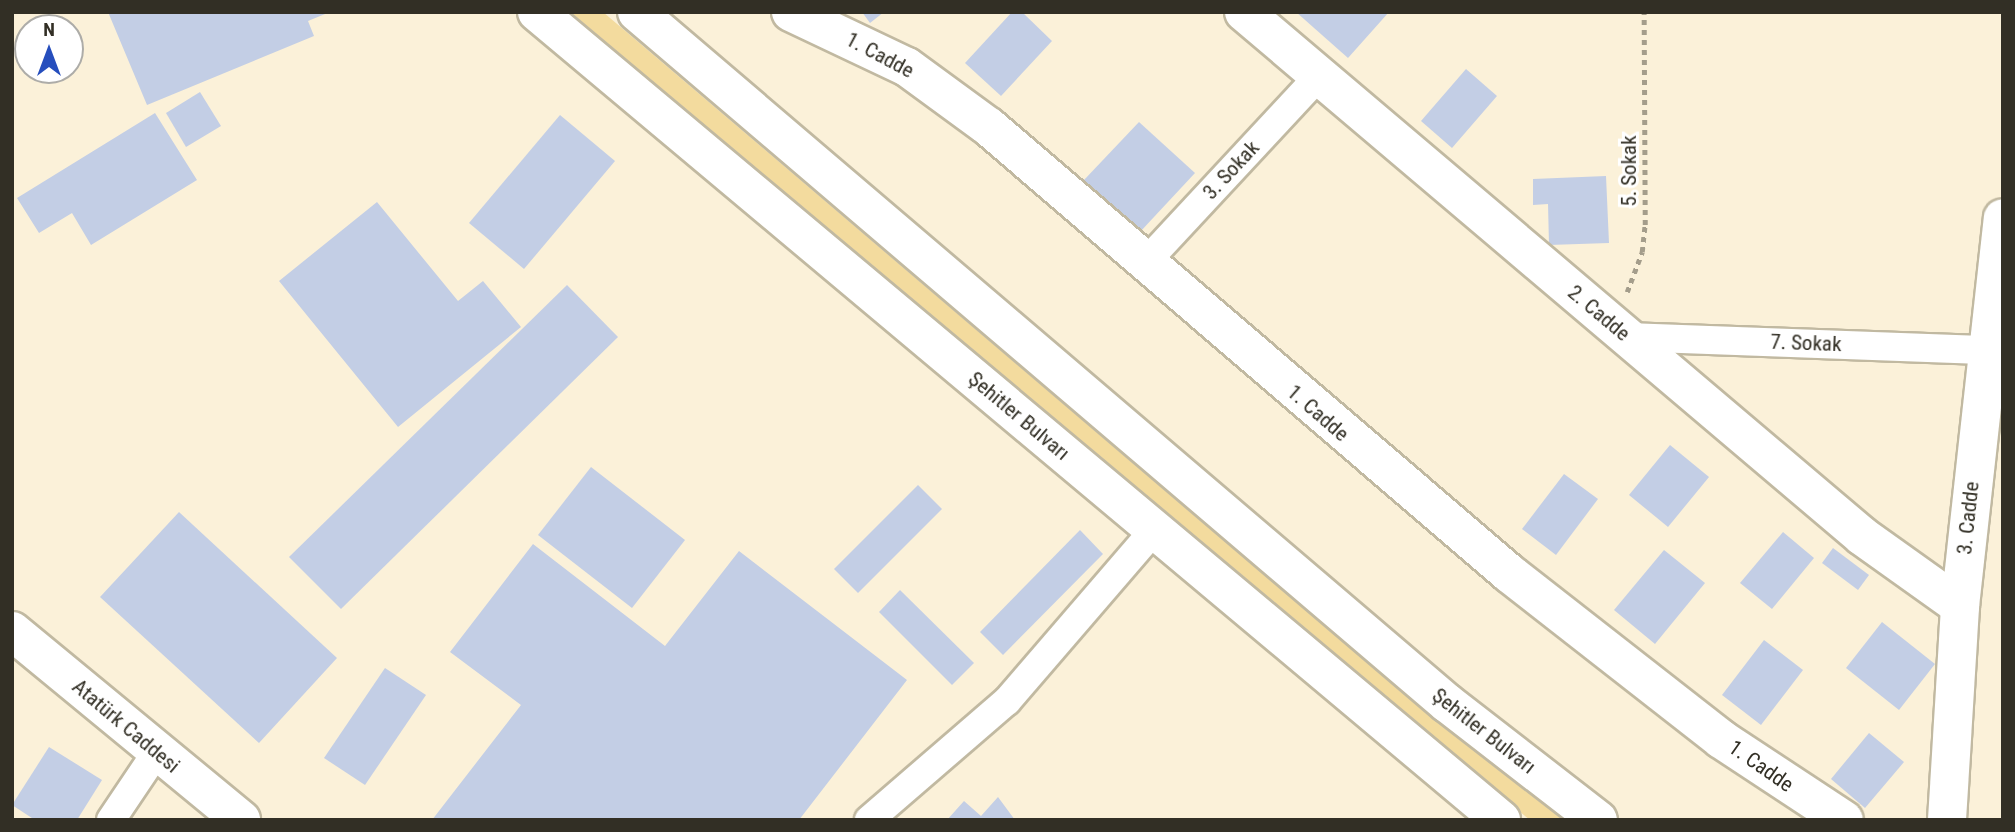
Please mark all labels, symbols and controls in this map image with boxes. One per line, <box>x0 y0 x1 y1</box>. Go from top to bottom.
north arrow <box>14 14 84 84</box>
text: N <box>43 18 55 41</box>
street label: 1. Cadde <box>842 27 918 83</box>
street label: 3. Sokak <box>1198 135 1264 205</box>
street label: 5. Sokak <box>1616 135 1642 207</box>
street label: 2. Cadde <box>1563 280 1635 346</box>
street label: 7. Sokak <box>1770 329 1842 357</box>
street label: Şehitler Bulvarı <box>963 366 1075 466</box>
street label: 1. Cadde <box>1282 379 1354 447</box>
street label: 3. Cadde <box>1952 480 1984 556</box>
street label: Atatürk Caddesi <box>67 674 185 778</box>
street label: Şehitler Bulvarı <box>1427 683 1541 779</box>
street label: 1. Cadde <box>1724 735 1798 797</box>

